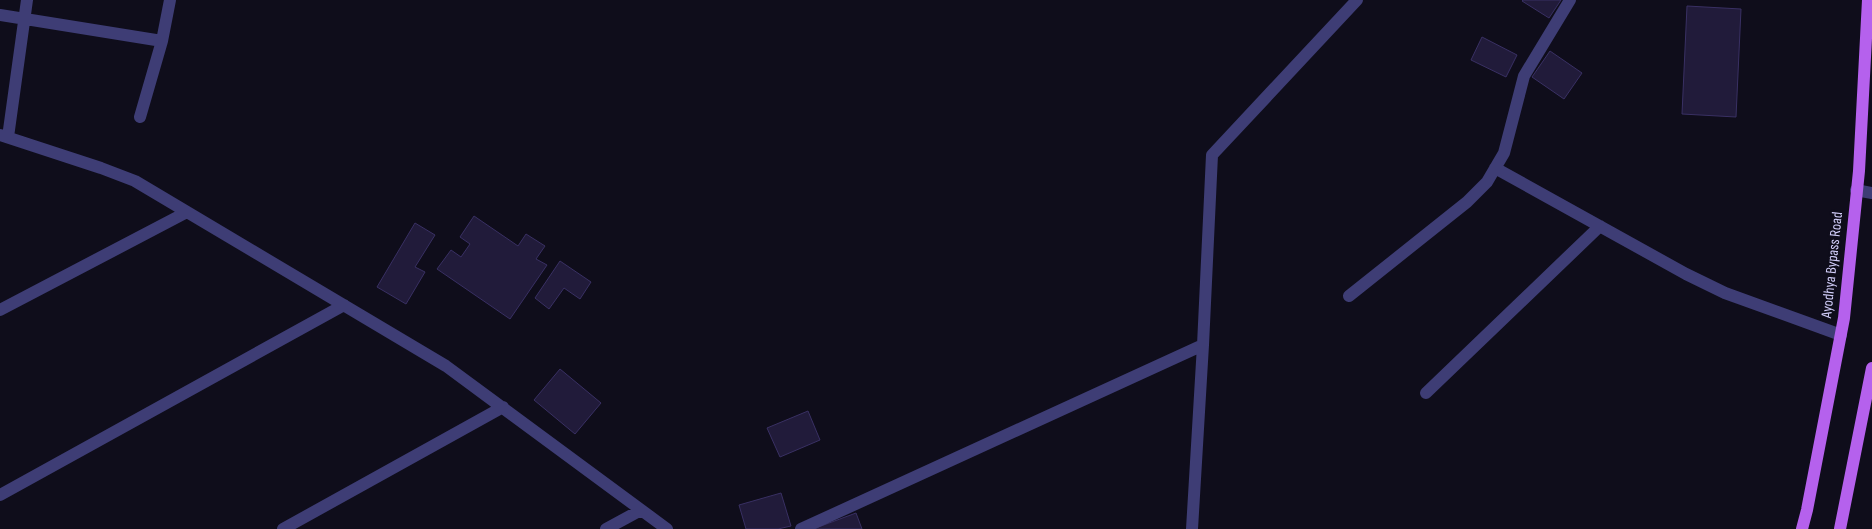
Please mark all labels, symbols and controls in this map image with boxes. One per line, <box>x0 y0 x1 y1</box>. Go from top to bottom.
street label: Ayodhya Bypass Road <box>1817 211 1847 320</box>

